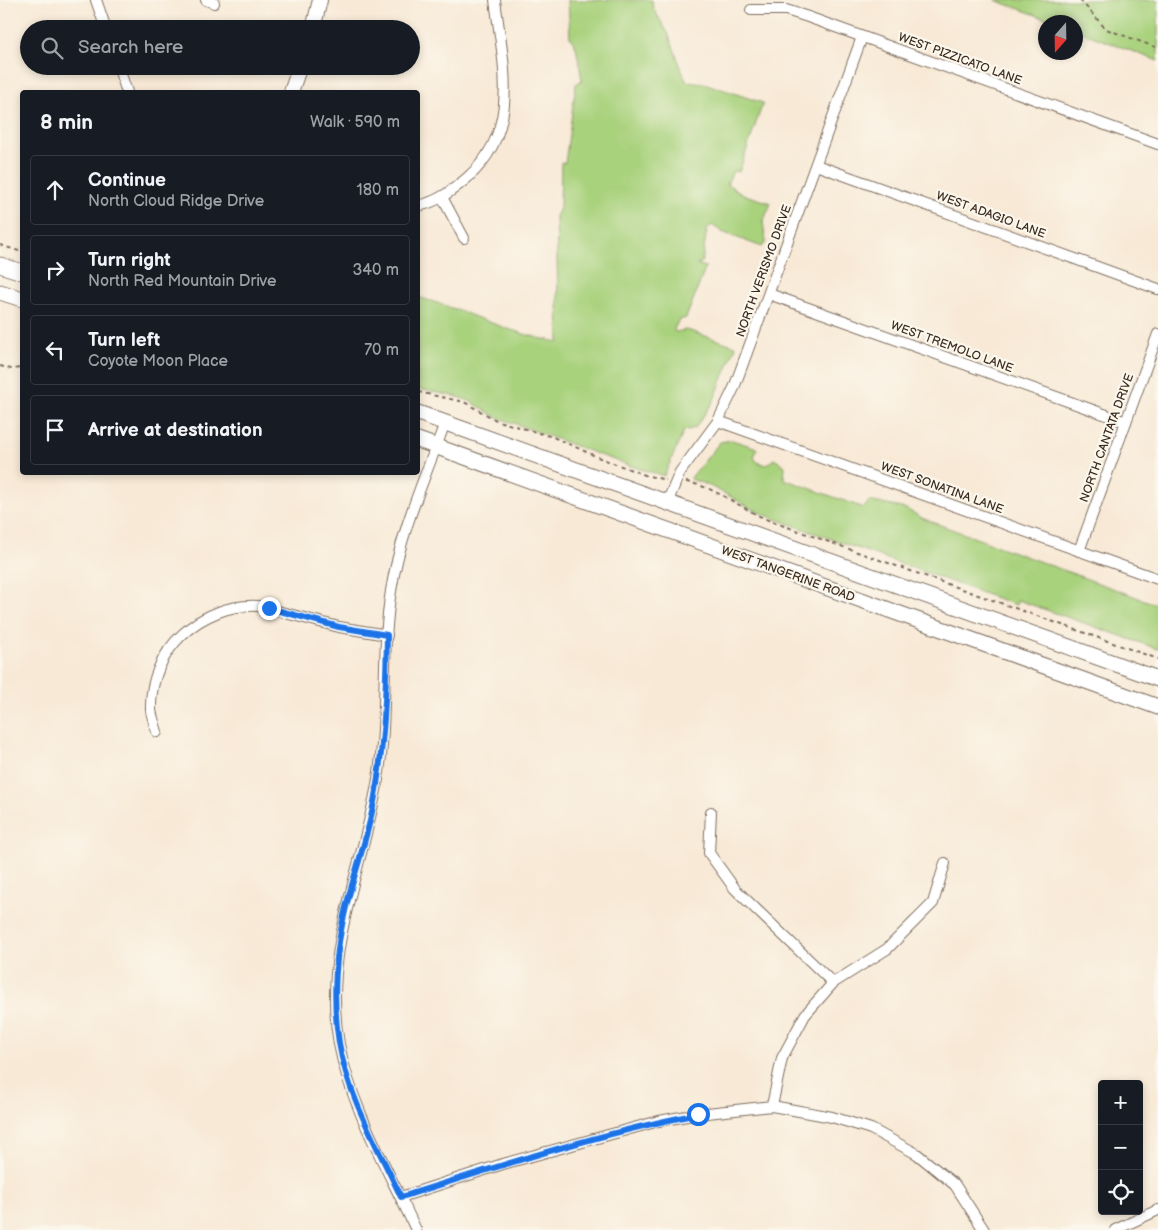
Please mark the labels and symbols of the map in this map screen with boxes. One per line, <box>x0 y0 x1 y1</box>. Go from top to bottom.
north arrow <box>1038 15 1083 60</box>
street label: WEST PIZZICATO LANE <box>896 30 1024 88</box>
street label: WEST ADAGIO LANE <box>934 188 1048 242</box>
street label: NORTH VERISMO DRIVE <box>733 203 795 339</box>
street label: WEST TREMOLO LANE <box>889 318 1015 376</box>
street label: NORTH CANTATA DRIVE <box>1077 372 1137 504</box>
street label: WEST SONATINA LANE <box>879 459 1005 517</box>
street label: WEST TANGERINE ROAD <box>719 543 857 605</box>
route end <box>258 597 281 620</box>
route start <box>687 1103 710 1126</box>

